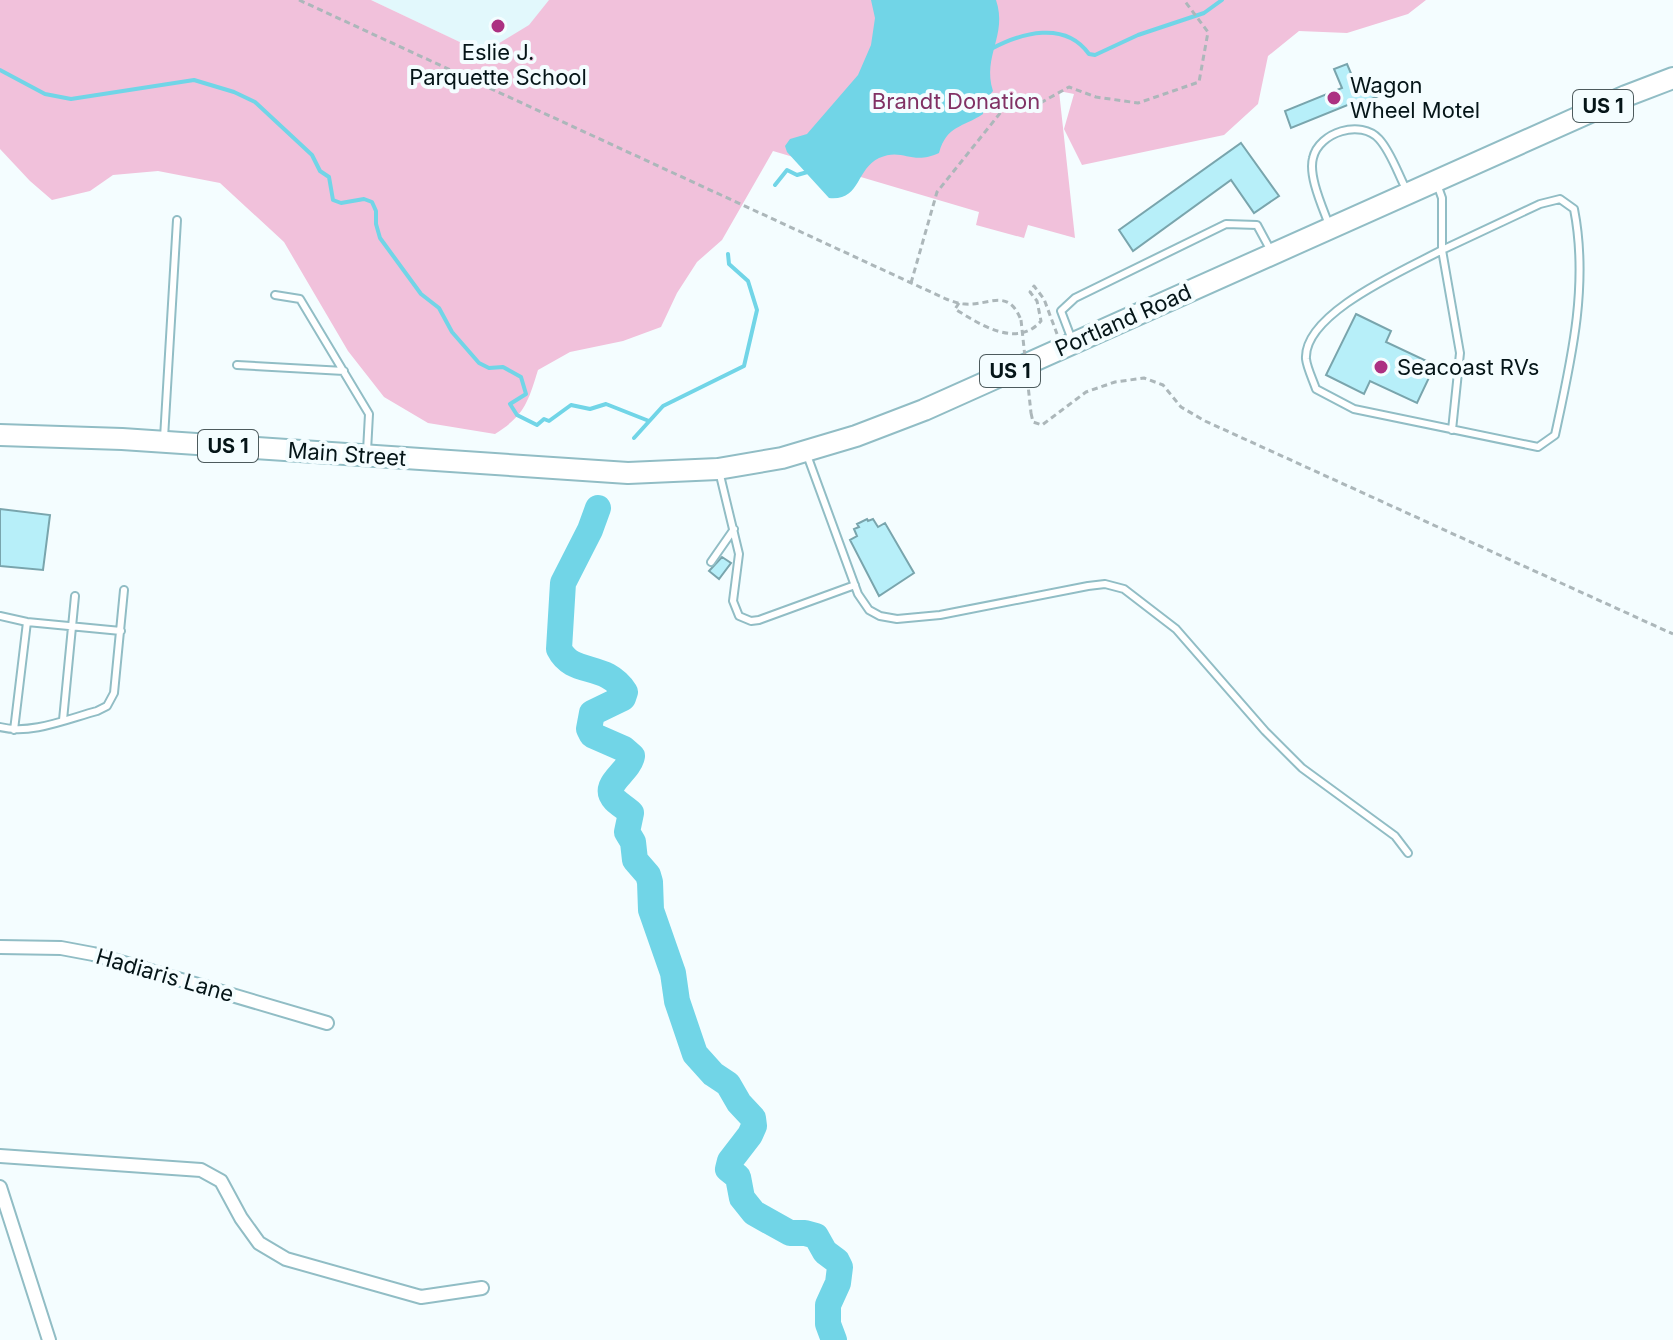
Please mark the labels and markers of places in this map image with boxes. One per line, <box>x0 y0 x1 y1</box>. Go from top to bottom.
marker: Eslie J. Parquette School <box>489 17 507 35</box>
place label: Eslie J. Parquette School <box>409 39 587 90</box>
place label: Wagon Wheel Motel <box>1350 72 1480 123</box>
marker: Wagon Wheel Motel <box>1325 89 1343 107</box>
place label: Seacoast RVs <box>1397 354 1539 380</box>
marker: Seacoast RVs <box>1372 358 1390 376</box>

